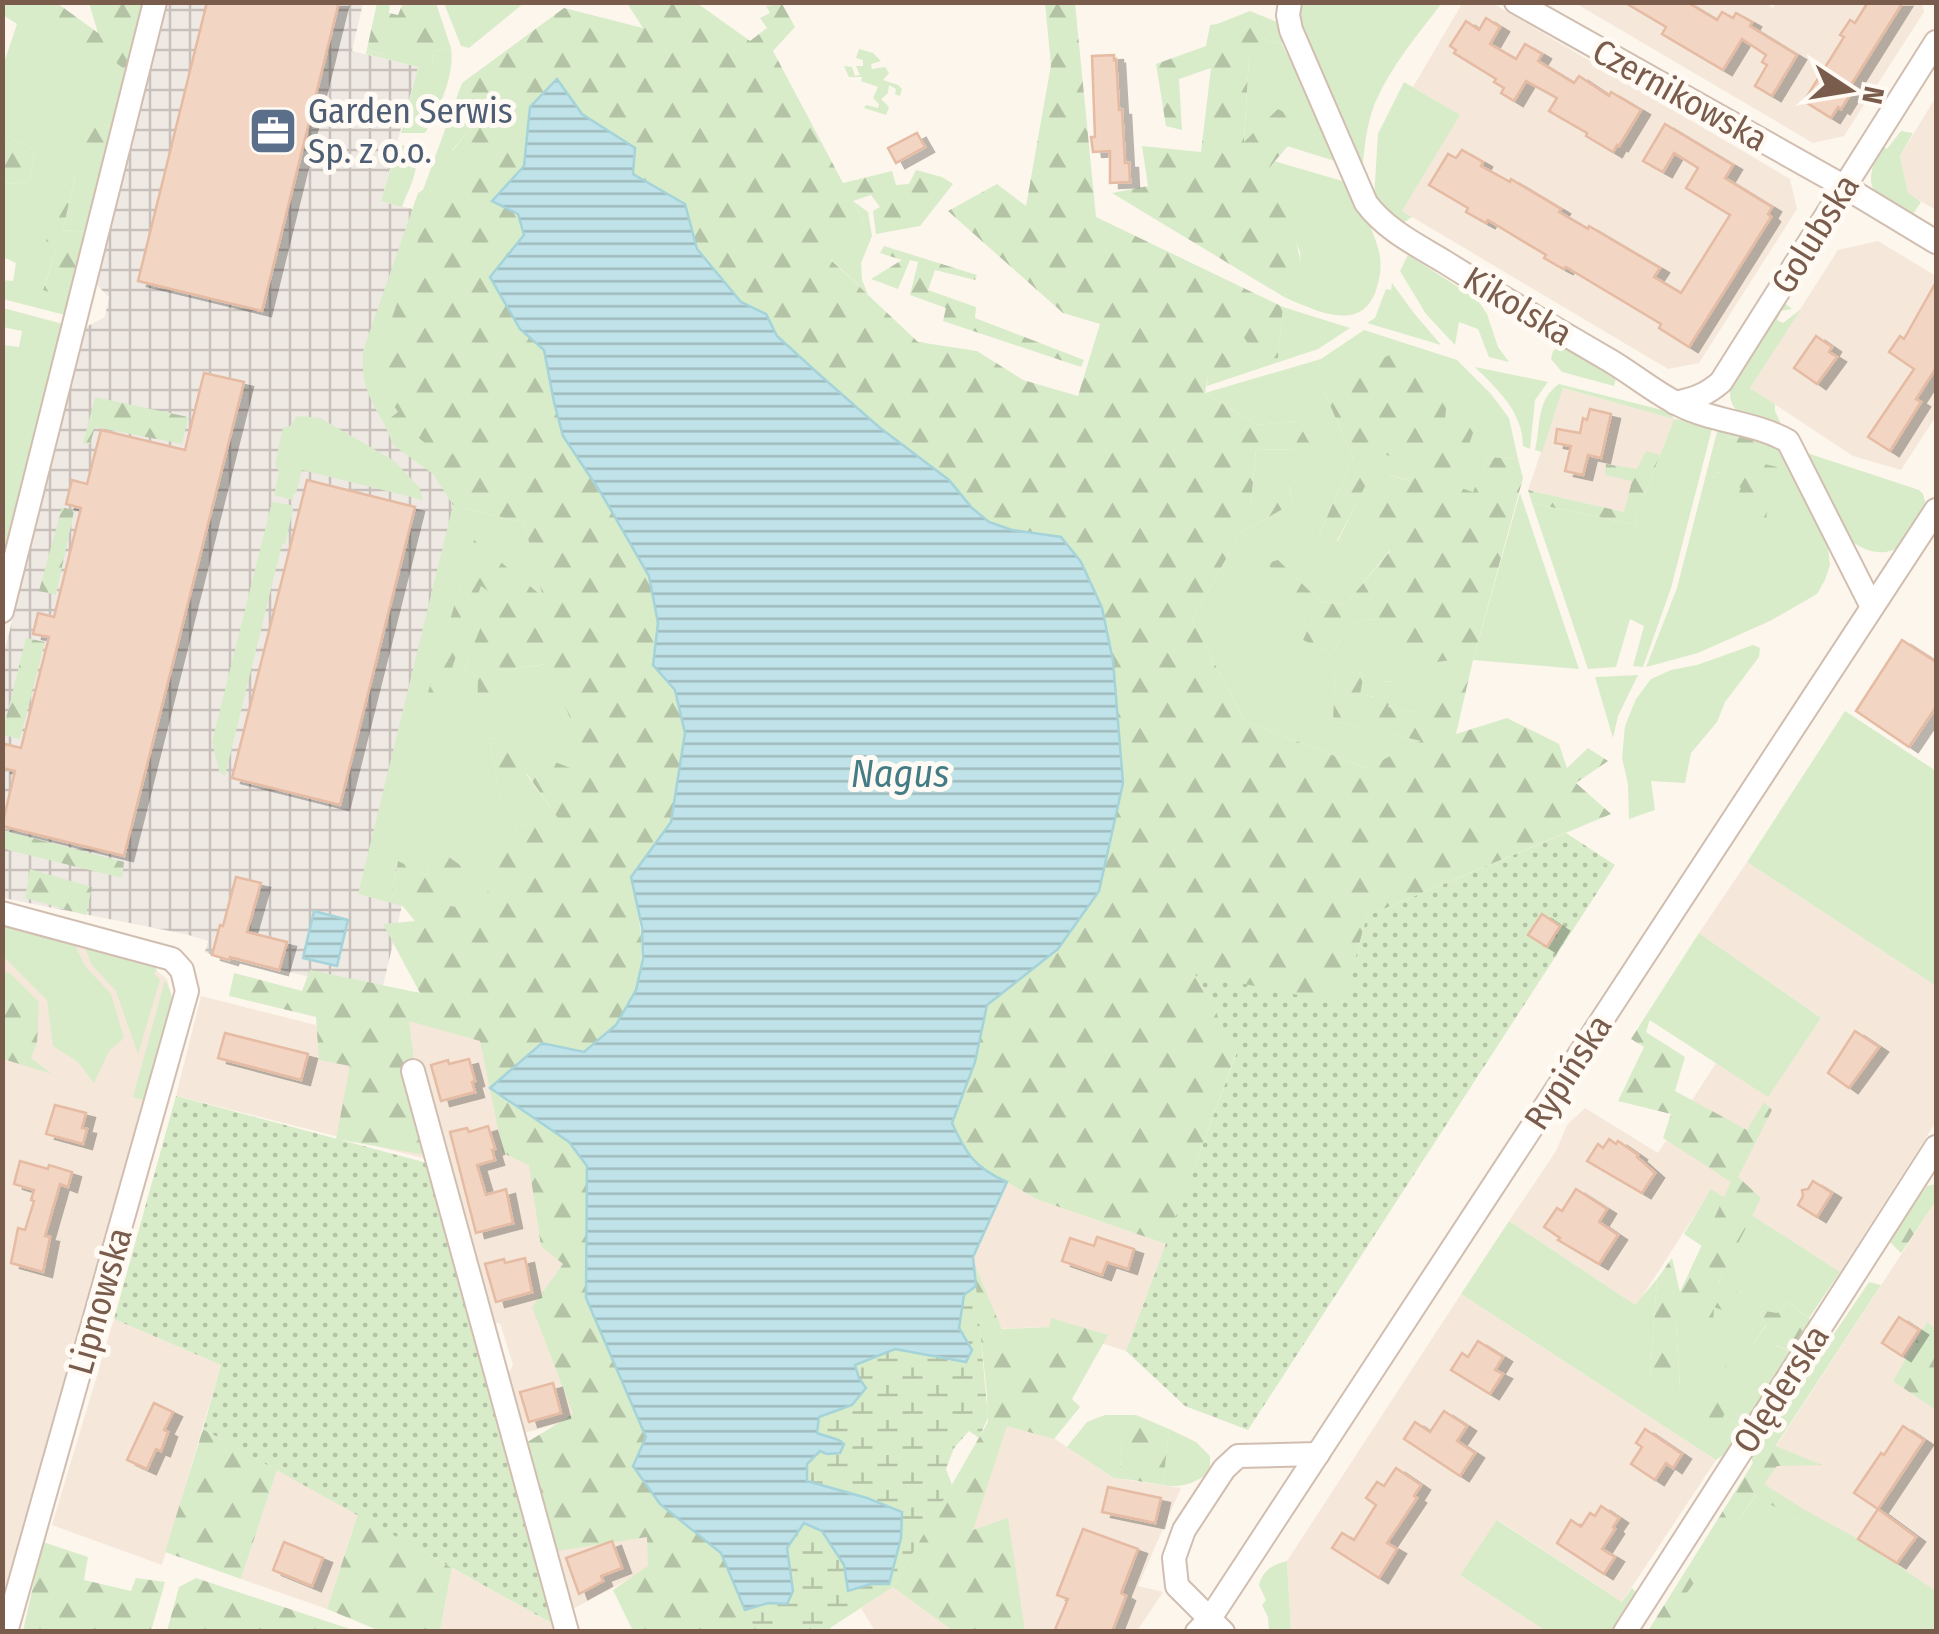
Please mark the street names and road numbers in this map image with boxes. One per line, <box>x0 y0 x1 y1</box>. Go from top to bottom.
street label: Czernikowska <box>1585 30 1775 160</box>
street label: Golubska <box>1762 167 1868 301</box>
street label: Kikolska <box>1456 257 1580 355</box>
street label: Rypińska <box>1515 1007 1621 1137</box>
street label: Lipnowska <box>59 1223 141 1379</box>
street label: Olęderska <box>1724 1317 1838 1461</box>

